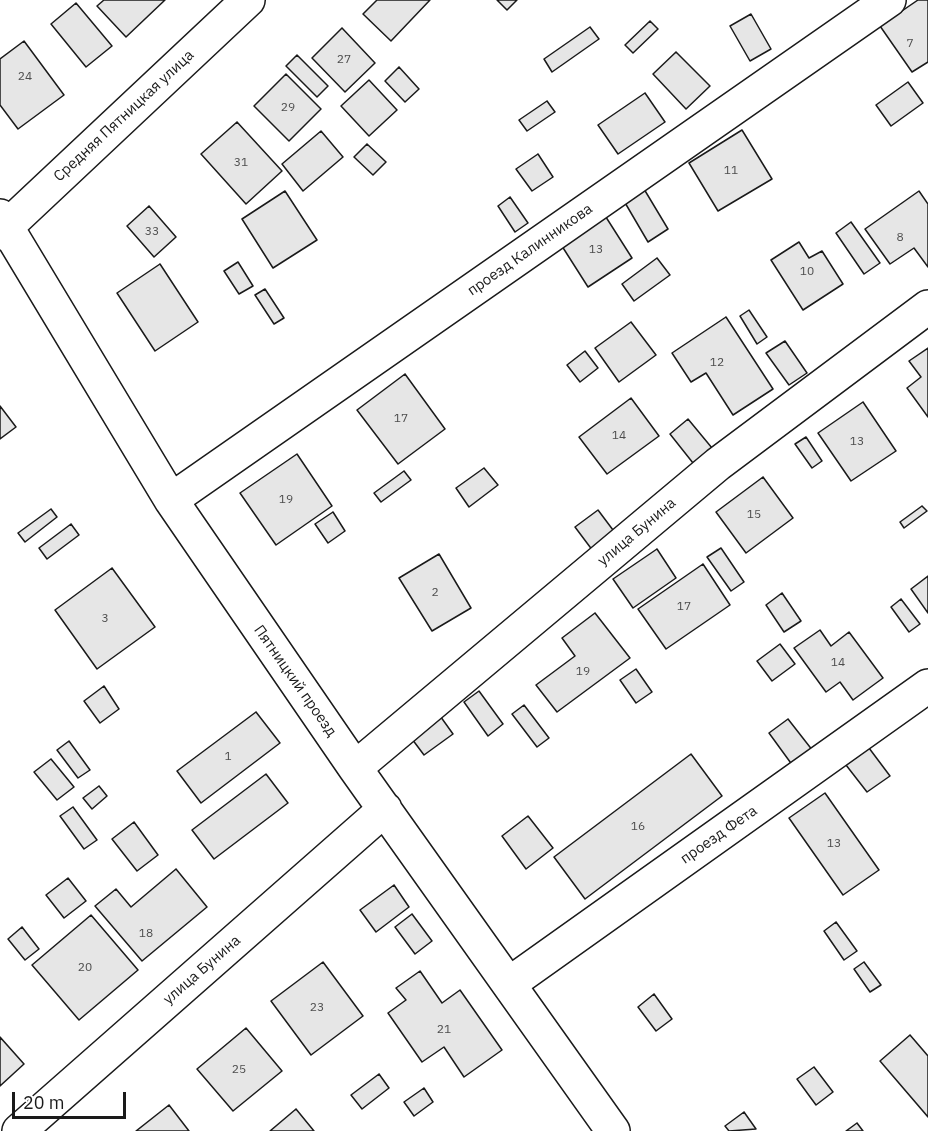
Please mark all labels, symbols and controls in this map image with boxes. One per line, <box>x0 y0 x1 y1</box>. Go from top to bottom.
house number: 7 <box>906 37 914 51</box>
street label: Средняя Пятницкая улица <box>50 46 198 186</box>
house number: 27 <box>337 53 351 67</box>
house number: 24 <box>18 70 32 84</box>
house number: 29 <box>281 101 295 115</box>
house number: 31 <box>234 156 248 170</box>
house number: 11 <box>724 164 738 178</box>
street label: проезд Калинникова <box>464 200 596 300</box>
house number: 33 <box>145 225 159 239</box>
house number: 8 <box>896 231 904 245</box>
house number: 13 <box>589 243 603 257</box>
house number: 10 <box>800 265 814 279</box>
house number: 12 <box>710 356 724 370</box>
house number: 17 <box>394 412 408 426</box>
house number: 14 <box>612 429 626 443</box>
house number: 13 <box>850 435 864 449</box>
house number: 19 <box>279 493 293 507</box>
street label: улица Бунина <box>594 494 680 570</box>
house number: 15 <box>747 508 761 522</box>
house number: 2 <box>431 586 439 600</box>
house number: 17 <box>677 600 691 614</box>
house number: 3 <box>101 612 109 626</box>
street label: Пятницкий проезд <box>250 622 340 740</box>
house number: 14 <box>831 656 845 670</box>
house number: 19 <box>576 665 590 679</box>
house number: 1 <box>224 750 232 764</box>
street label: проезд Фета <box>677 802 761 868</box>
house number: 16 <box>631 820 645 834</box>
house number: 13 <box>827 837 841 851</box>
house number: 18 <box>139 927 153 941</box>
street label: улица Бунина <box>160 932 244 1008</box>
house number: 20 <box>78 961 92 975</box>
house number: 23 <box>310 1001 324 1015</box>
house number: 21 <box>437 1023 451 1037</box>
house number: 25 <box>232 1063 246 1077</box>
scale bar <box>15 1080 129 1118</box>
text: 20 m <box>23 1091 65 1114</box>

